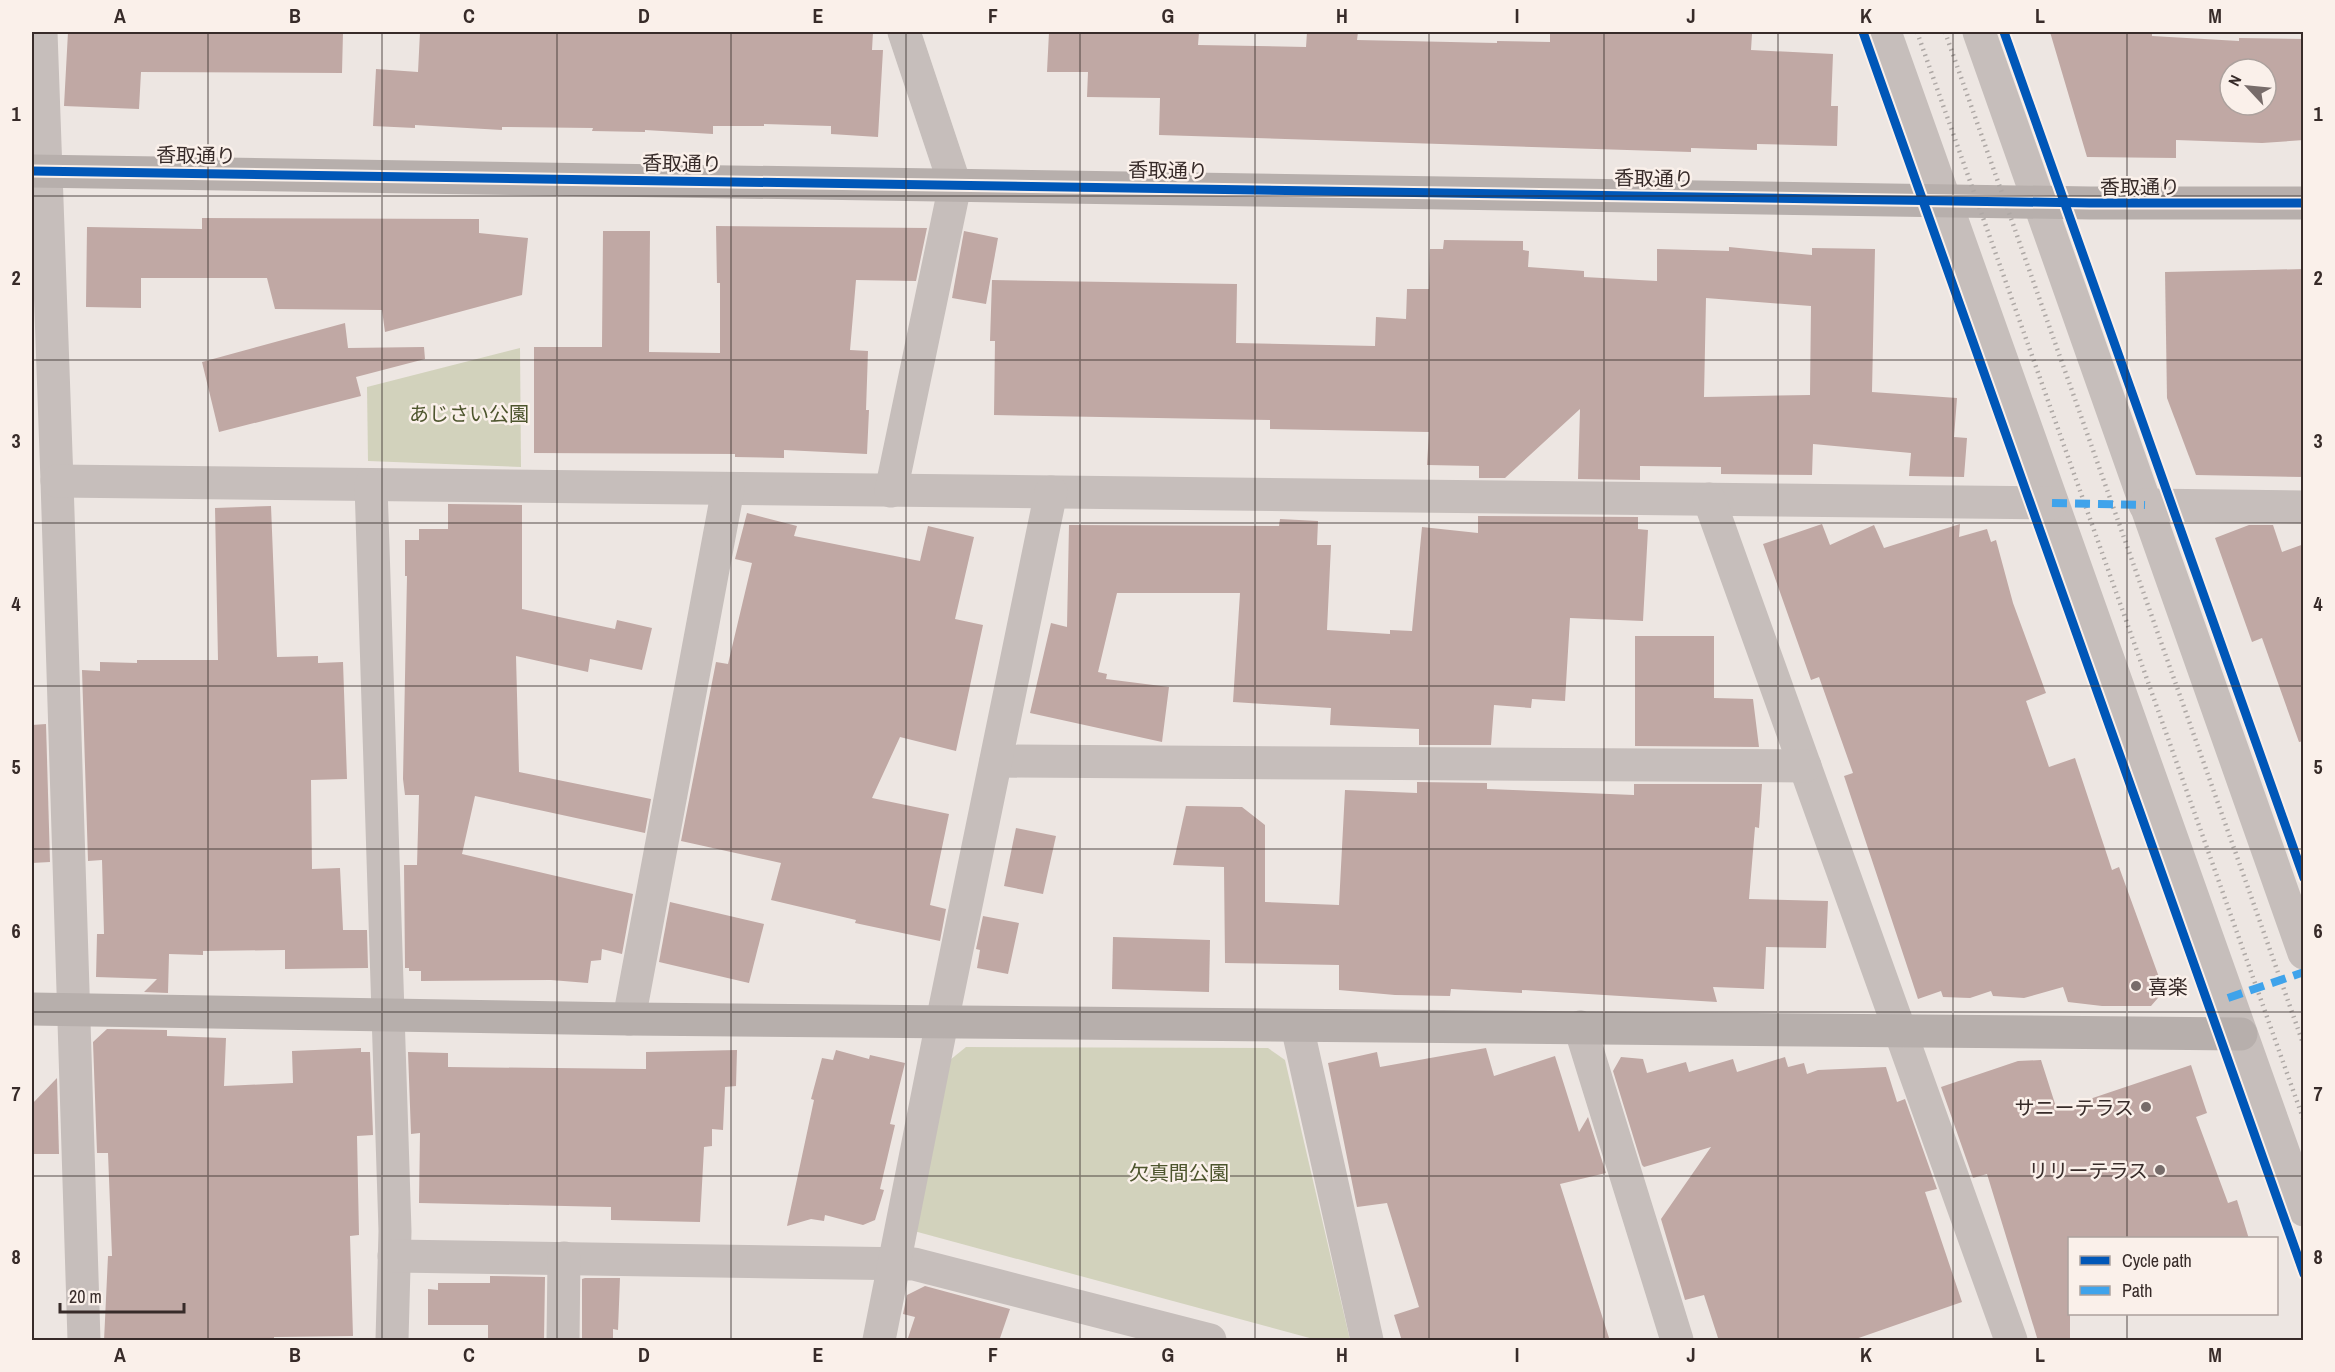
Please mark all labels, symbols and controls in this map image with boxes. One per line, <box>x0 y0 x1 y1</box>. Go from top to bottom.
text: A <box>114 2 126 29</box>
text: B <box>289 2 301 29</box>
text: C <box>463 2 475 29</box>
text: D <box>638 2 650 29</box>
text: E <box>813 2 824 29</box>
text: F <box>988 2 998 29</box>
text: G <box>1162 2 1174 29</box>
text: H <box>1336 2 1348 29</box>
text: I <box>1515 2 1519 29</box>
text: J <box>1686 2 1696 29</box>
text: K <box>1860 2 1872 29</box>
text: L <box>2035 2 2045 29</box>
text: M <box>2208 2 2222 29</box>
north arrow <box>2218 57 2278 117</box>
text: N <box>2223 71 2246 90</box>
text: 1 <box>11 100 21 127</box>
text: 1 <box>2313 100 2323 127</box>
street label: 香取通り <box>156 141 236 169</box>
street label: 香取通り <box>642 149 722 177</box>
street label: 香取通り <box>1128 156 1208 184</box>
street label: 香取通り <box>1614 164 1694 192</box>
street label: 香取通り <box>2100 173 2180 200</box>
text: 2 <box>11 264 21 291</box>
text: 2 <box>2313 264 2323 291</box>
park label: あじさい公園 <box>409 400 529 427</box>
text: 3 <box>11 427 21 454</box>
text: 3 <box>2313 427 2323 454</box>
text: 4 <box>11 590 21 617</box>
text: 4 <box>2313 590 2323 617</box>
text: 5 <box>11 753 21 780</box>
text: 5 <box>2313 753 2323 780</box>
text: 6 <box>11 917 21 944</box>
text: 6 <box>2313 917 2323 944</box>
place label: 喜楽 <box>2148 973 2188 1000</box>
marker: 喜楽 <box>2129 979 2143 993</box>
text: 7 <box>11 1080 21 1107</box>
text: 7 <box>2313 1080 2323 1107</box>
place label: サニーテラス <box>2014 1094 2134 1121</box>
marker: サニーテラス <box>2139 1100 2153 1114</box>
place label: リリーテラス <box>2028 1157 2148 1184</box>
park label: 欠真間公園 <box>1129 1159 1229 1186</box>
marker: リリーテラス <box>2153 1163 2167 1177</box>
legend <box>2068 1237 2278 1315</box>
text: 8 <box>11 1243 21 1270</box>
text: 8 <box>2313 1243 2323 1270</box>
text: Cycle path <box>2122 1248 2192 1273</box>
scale bar <box>60 1276 184 1314</box>
text: Path <box>2122 1278 2152 1303</box>
text: 20 m <box>69 1284 102 1309</box>
text: A <box>114 1341 126 1368</box>
text: B <box>289 1341 301 1368</box>
text: C <box>463 1341 475 1368</box>
text: D <box>638 1341 650 1368</box>
text: E <box>813 1341 824 1368</box>
text: F <box>988 1341 998 1368</box>
text: G <box>1162 1341 1174 1368</box>
text: H <box>1336 1341 1348 1368</box>
text: I <box>1515 1341 1519 1368</box>
text: J <box>1686 1341 1696 1368</box>
text: K <box>1860 1341 1872 1368</box>
text: L <box>2035 1341 2045 1368</box>
text: M <box>2208 1341 2222 1368</box>

